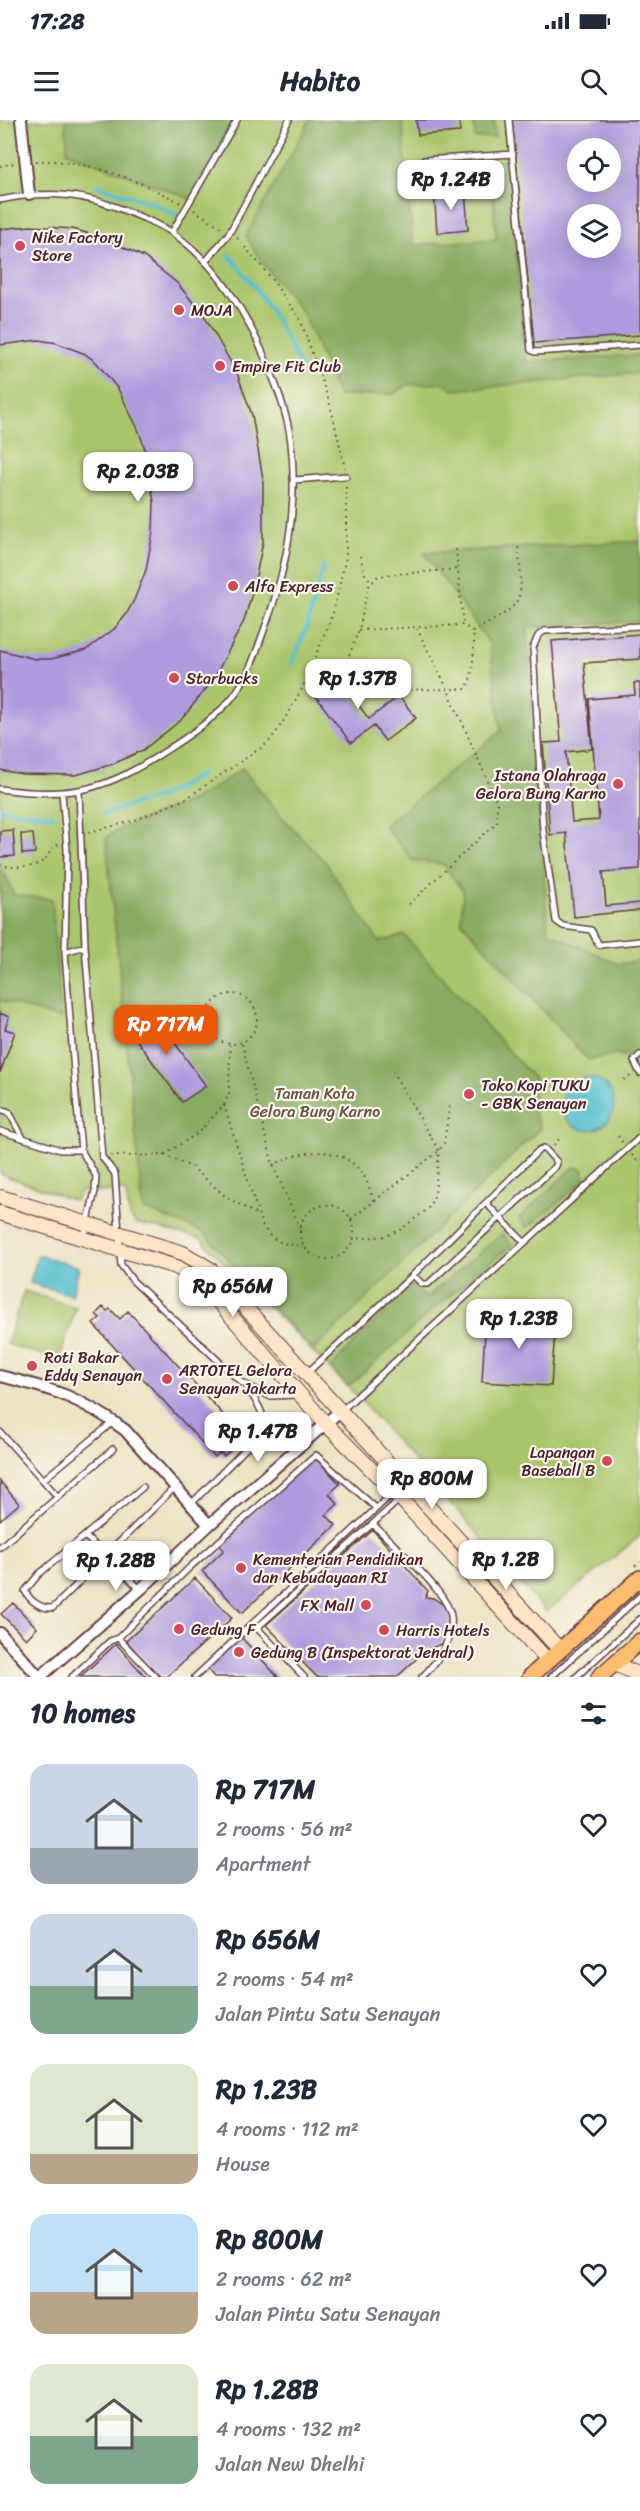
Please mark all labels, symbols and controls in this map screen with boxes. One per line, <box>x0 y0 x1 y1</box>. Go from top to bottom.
text: 17:28 <box>30 2 85 41</box>
text: Habito <box>280 57 360 105</box>
icon: menu <box>30 65 63 98</box>
icon: search <box>577 65 610 98</box>
map controls <box>567 138 621 258</box>
button: locate <box>567 138 621 192</box>
pin: Rp 1.24B <box>389 160 513 211</box>
text: Rp 1.24B <box>411 162 491 197</box>
button: layers <box>567 204 621 258</box>
place label: Nike Factory Store <box>32 223 123 270</box>
marker: Nike Factory Store <box>13 239 27 253</box>
place label: MOJA <box>191 296 232 325</box>
marker: MOJA <box>172 303 186 317</box>
place label: Empire Fit Club <box>232 352 341 381</box>
marker: Empire Fit Club <box>213 359 227 373</box>
pin: Rp 2.03B <box>76 452 200 503</box>
text: Rp 2.03B <box>97 454 179 489</box>
place label: Alfa Express <box>244 572 334 601</box>
marker: Alfa Express <box>226 579 240 593</box>
pin: Rp 1.37B <box>296 659 420 710</box>
text: Rp 1.37B <box>319 661 397 696</box>
place label: Starbucks <box>186 664 258 693</box>
marker: Starbucks <box>167 671 181 685</box>
place label: Istana Olahraga Gelora Bung Karno <box>476 761 607 808</box>
marker: Istana Olahraga Gelora Bung Karno <box>611 777 625 791</box>
pin: Rp 717M <box>111 1005 221 1056</box>
text: Rp 717M <box>128 1007 204 1042</box>
place label: Toko Kopi TUKU - GBK Senayan <box>481 1071 590 1118</box>
park label: Taman Kota Gelora Bung Karno <box>250 1079 380 1126</box>
marker: Toko Kopi TUKU - GBK Senayan <box>462 1087 476 1101</box>
pin: Rp 656M <box>178 1267 288 1318</box>
text: Rp 656M <box>193 1269 273 1304</box>
pin: Rp 1.23B <box>457 1299 581 1350</box>
text: Rp 1.23B <box>480 1301 558 1336</box>
place label: Roti Bakar Eddy Senayan <box>44 1343 142 1390</box>
place label: ARTOTEL Gelora Senayan Jakarta <box>178 1356 296 1403</box>
marker: Roti Bakar Eddy Senayan <box>25 1359 39 1373</box>
marker: ARTOTEL Gelora Senayan Jakarta <box>160 1372 174 1386</box>
pin: Rp 1.47B <box>196 1412 320 1463</box>
text: Rp 1.47B <box>218 1414 298 1449</box>
place label: Lapangan Baseball B <box>521 1438 595 1485</box>
marker: Lapangan Baseball B <box>600 1454 614 1468</box>
pin: Rp 800M <box>377 1459 487 1510</box>
text: Rp 800M <box>391 1461 473 1496</box>
pin: Rp 1.2B <box>451 1540 561 1591</box>
pin: Rp 1.28B <box>54 1541 178 1592</box>
text: Rp 1.2B <box>473 1542 539 1577</box>
text: Rp 1.28B <box>77 1543 155 1578</box>
place label: Kementerian Pendidikan dan Kebudayaan RI <box>253 1545 423 1592</box>
marker: Kementerian Pendidikan dan Kebudayaan RI <box>234 1561 248 1575</box>
place label: FX Mall <box>300 1591 354 1620</box>
marker: FX Mall <box>359 1598 373 1612</box>
place label: Gedung F <box>191 1615 257 1644</box>
place label: Harris Hotels <box>396 1616 490 1645</box>
marker: Gedung F <box>172 1622 186 1636</box>
marker: Harris Hotels <box>377 1623 391 1637</box>
place label: Gedung B (Inspektorat Jendral) <box>251 1638 474 1667</box>
marker: Gedung B (Inspektorat Jendral) <box>232 1645 246 1659</box>
text: 10 homes <box>30 1690 135 1736</box>
icon: filters <box>577 1697 610 1730</box>
text: Rp 717M <box>216 1766 315 1812</box>
icon: home <box>78 1788 150 1860</box>
icon: heart <box>577 1808 610 1841</box>
text: 2 rooms · 56 m² <box>216 1812 353 1847</box>
text: Apartment <box>216 1847 310 1882</box>
text: Rp 656M <box>216 1916 320 1962</box>
icon: home <box>78 1938 150 2010</box>
icon: heart <box>577 1958 610 1991</box>
text: 2 rooms · 54 m² <box>216 1962 354 1997</box>
text: Jalan Pintu Satu Senayan <box>216 1997 440 2032</box>
text: Rp 1.23B <box>216 2066 317 2112</box>
icon: home <box>78 2088 150 2160</box>
icon: heart <box>577 2108 610 2141</box>
text: 4 rooms · 112 m² <box>216 2112 359 2147</box>
text: House <box>216 2147 270 2182</box>
text: Rp 800M <box>216 2216 323 2262</box>
icon: home <box>78 2238 150 2310</box>
icon: heart <box>577 2258 610 2291</box>
text: 2 rooms · 62 m² <box>216 2262 352 2297</box>
text: Jalan Pintu Satu Senayan <box>216 2297 440 2332</box>
text: Rp 1.28B <box>216 2366 318 2412</box>
icon: home <box>78 2388 150 2460</box>
icon: heart <box>577 2408 610 2441</box>
text: 4 rooms · 132 m² <box>216 2412 361 2447</box>
text: Jalan New Dhelhi <box>216 2447 364 2482</box>

